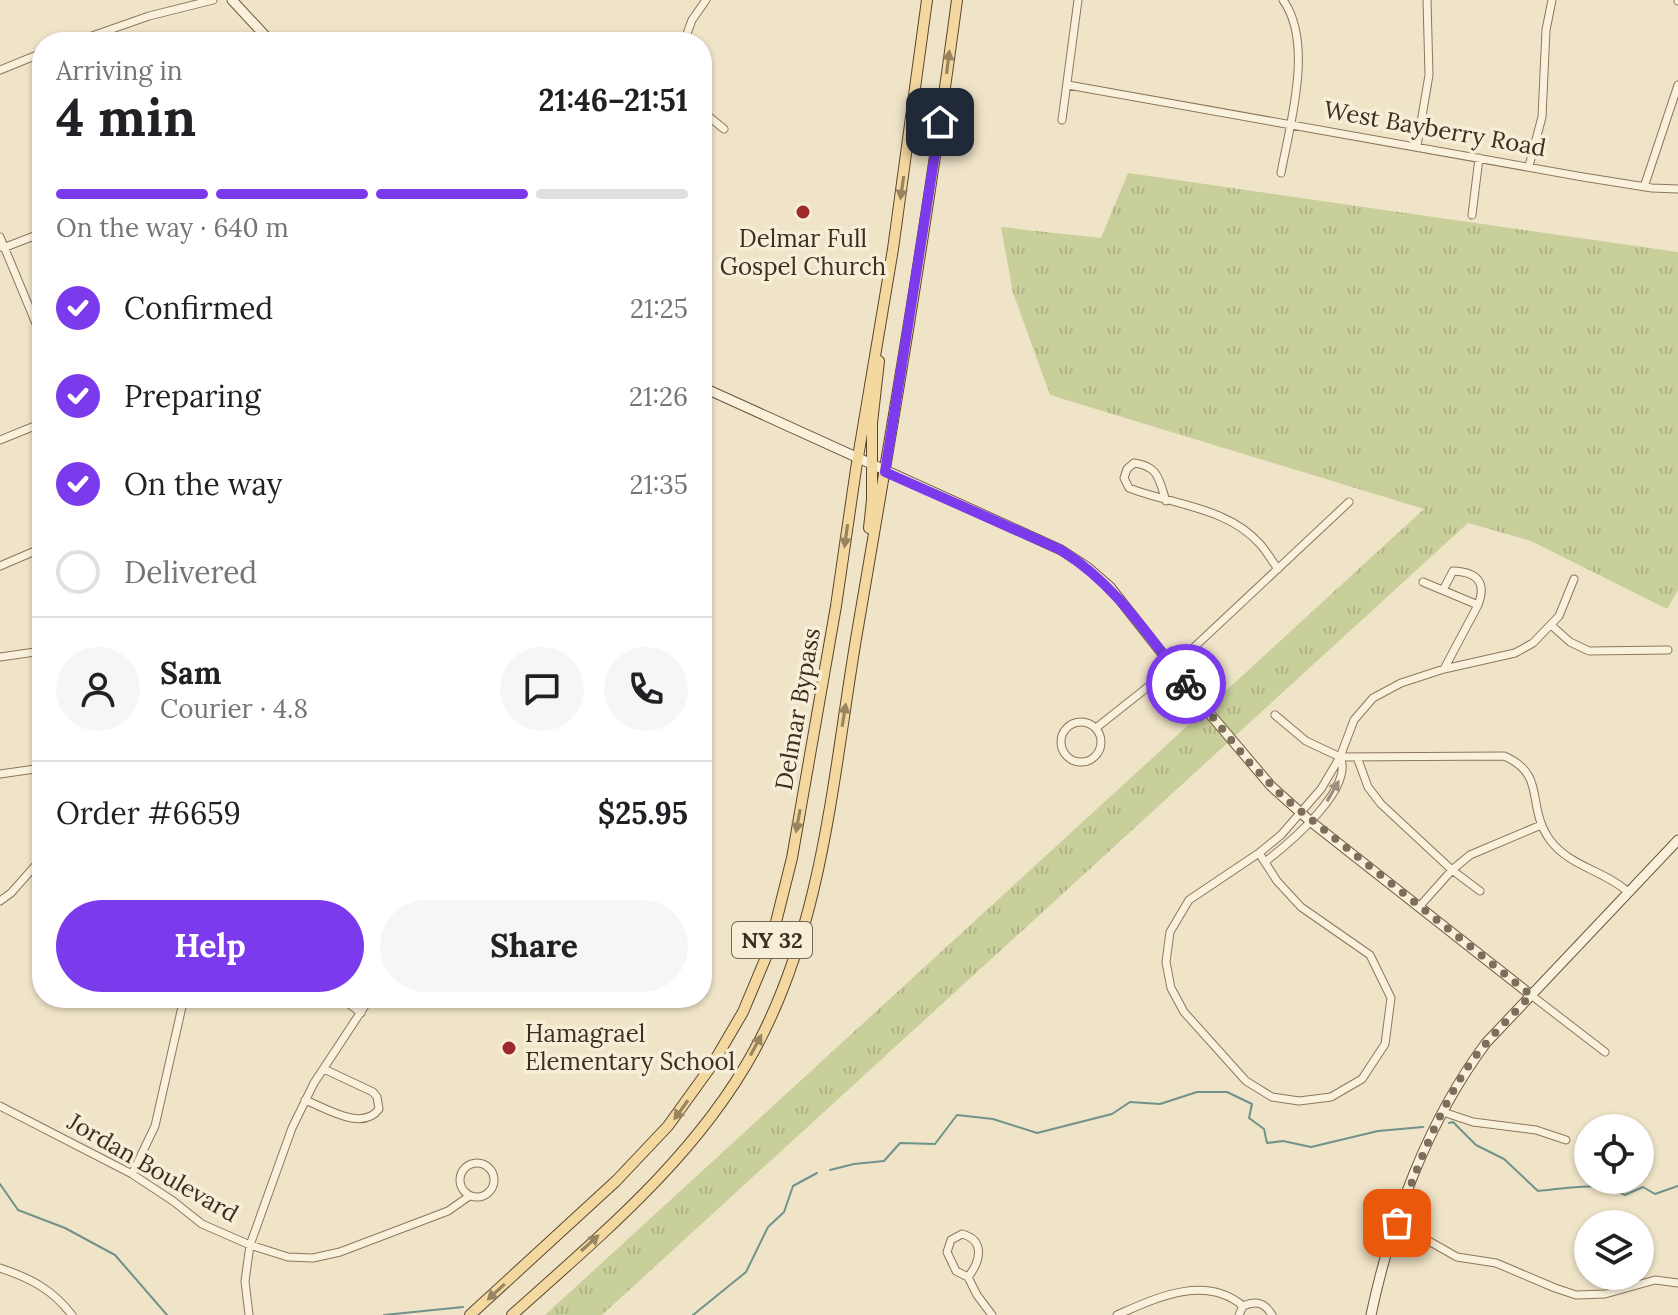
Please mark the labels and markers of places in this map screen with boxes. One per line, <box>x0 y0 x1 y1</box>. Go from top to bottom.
pin <box>906 88 974 156</box>
marker: Delmar Full Gospel Church <box>794 203 812 221</box>
place label: Delmar Full Gospel Church <box>720 223 886 282</box>
place label: Hamagrael Elementary School <box>525 1018 735 1077</box>
marker: Hamagrael Elementary School <box>500 1039 518 1057</box>
pin <box>1363 1189 1431 1257</box>

